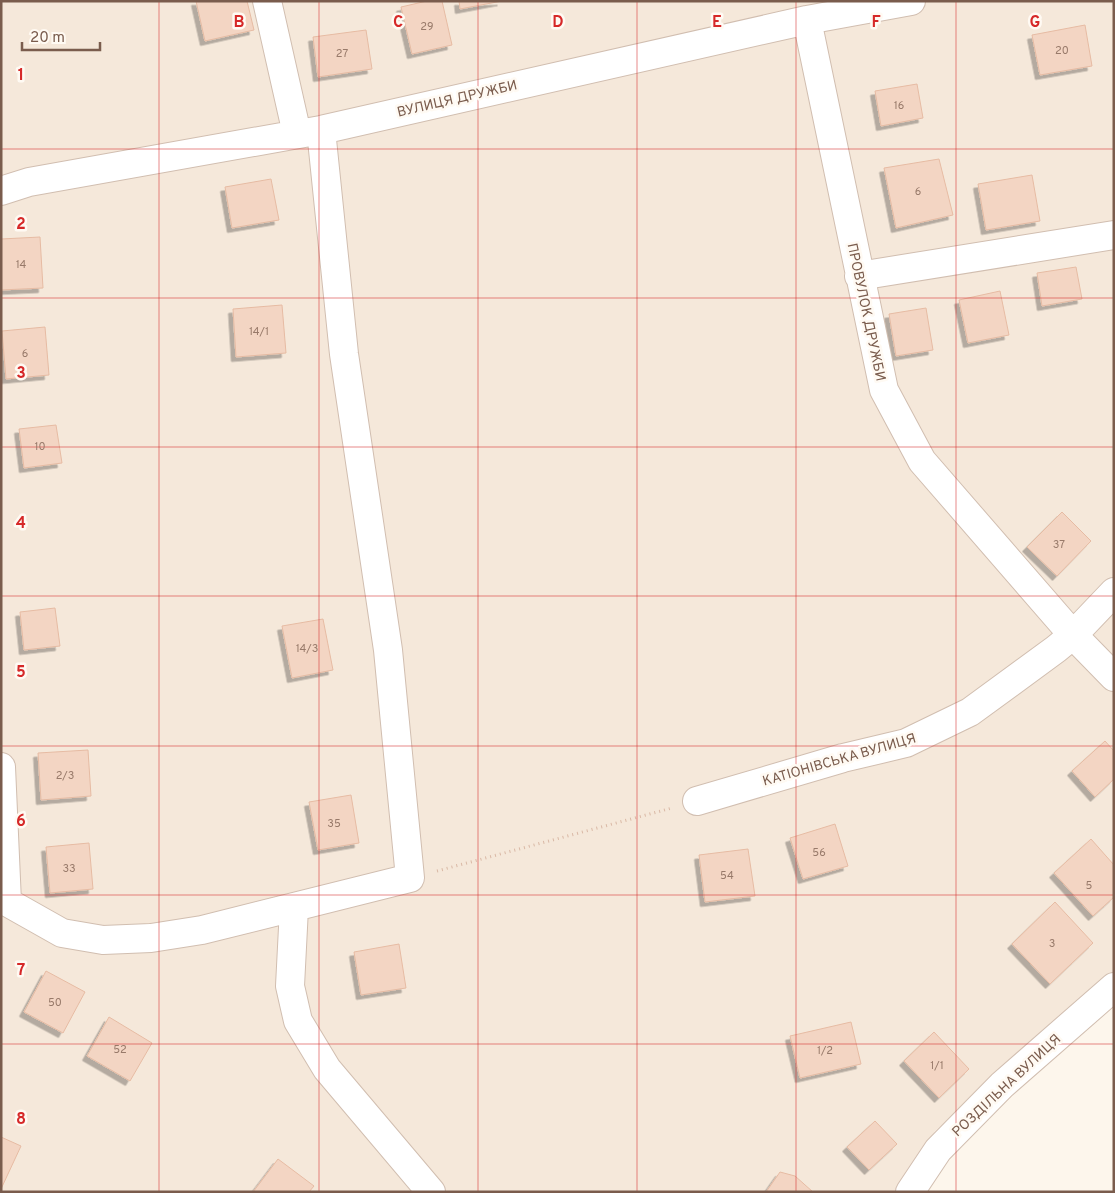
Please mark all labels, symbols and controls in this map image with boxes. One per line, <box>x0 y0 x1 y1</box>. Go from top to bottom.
text: B <box>233 13 245 33</box>
text: C <box>393 13 403 33</box>
text: D <box>552 13 564 33</box>
text: E <box>712 13 722 33</box>
text: F <box>871 13 881 33</box>
text: G <box>1030 13 1040 33</box>
scale bar <box>22 20 100 52</box>
house number: 29 <box>420 20 434 34</box>
text: 20 m <box>30 29 65 48</box>
house number: 20 <box>1055 44 1069 58</box>
house number: 27 <box>336 47 348 61</box>
text: 1 <box>18 66 24 86</box>
street label: ВУЛИЦЯ ДРУЖБИ <box>396 77 519 122</box>
house number: 16 <box>894 99 904 113</box>
house number: 6 <box>915 185 921 199</box>
text: 2 <box>16 215 26 235</box>
street label: ПРОВУЛОК ДРУЖБИ <box>843 242 888 383</box>
house number: 14 <box>16 258 27 272</box>
house number: 14/1 <box>249 325 269 339</box>
house number: 6 <box>22 347 28 361</box>
text: 3 <box>16 364 26 384</box>
house number: 10 <box>34 440 46 454</box>
text: 4 <box>16 514 26 534</box>
house number: 37 <box>1053 538 1065 552</box>
house number: 14/3 <box>296 642 318 656</box>
text: 5 <box>16 663 26 683</box>
street label: КАТІОНІВСЬКА ВУЛИЦЯ <box>761 730 918 791</box>
house number: 2/3 <box>56 769 74 783</box>
text: 6 <box>16 812 26 832</box>
house number: 35 <box>327 817 341 831</box>
house number: 56 <box>812 846 826 860</box>
house number: 33 <box>62 862 76 876</box>
house number: 54 <box>720 869 734 883</box>
house number: 5 <box>1086 879 1093 893</box>
house number: 3 <box>1049 937 1055 951</box>
text: 7 <box>17 961 25 981</box>
house number: 50 <box>48 996 62 1010</box>
street label: РОЗДІЛЬНА ВУЛИЦЯ <box>949 1031 1065 1141</box>
house number: 52 <box>113 1043 127 1057</box>
house number: 1/2 <box>817 1044 833 1058</box>
house number: 1/1 <box>930 1059 944 1073</box>
text: 8 <box>16 1110 26 1130</box>

